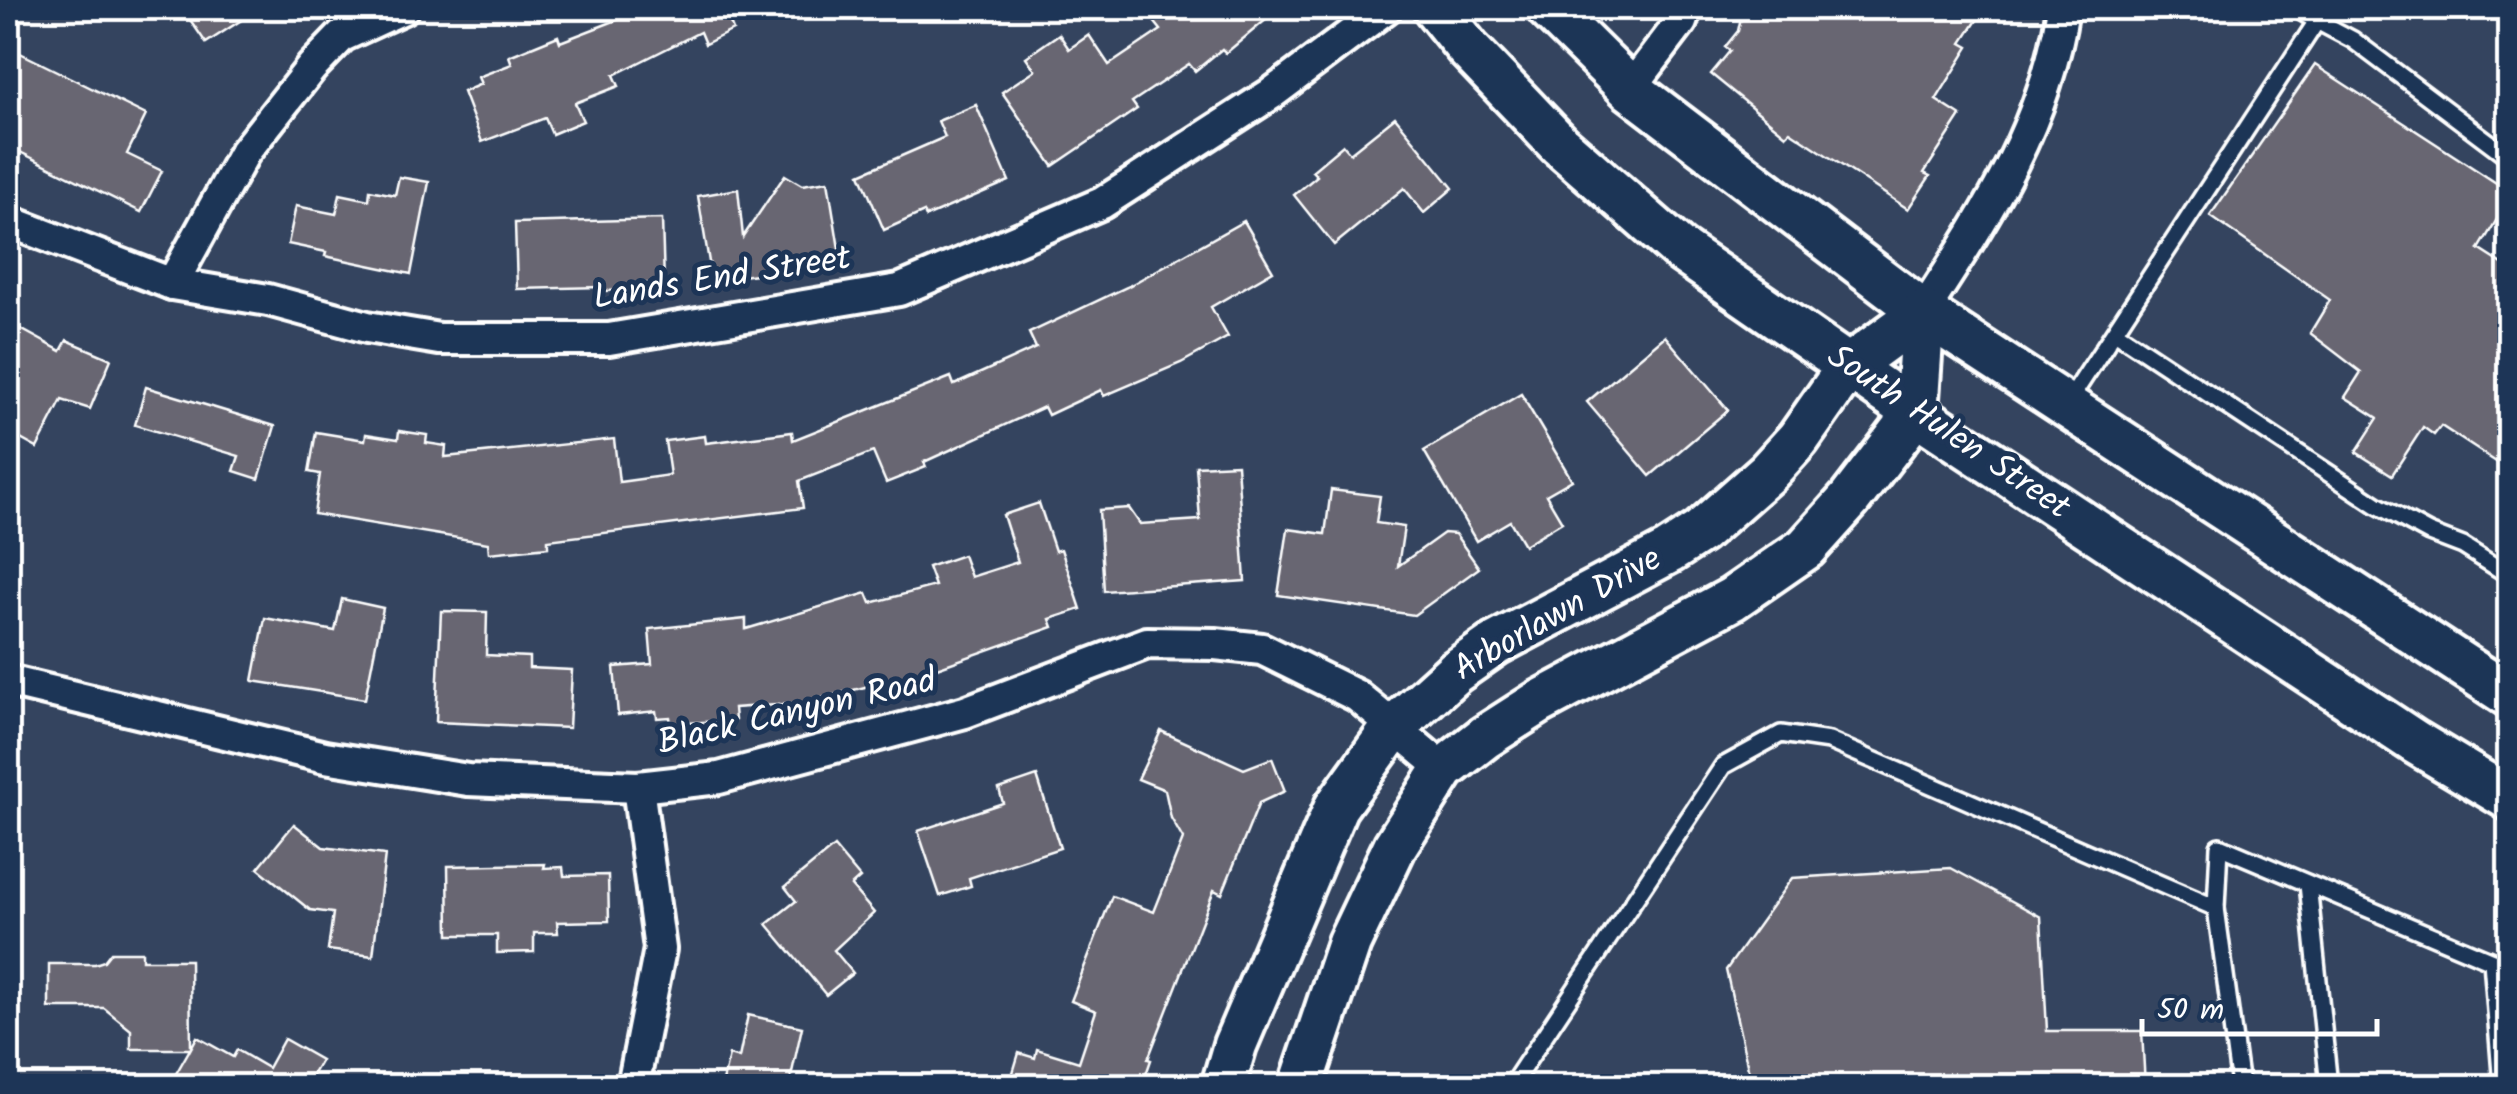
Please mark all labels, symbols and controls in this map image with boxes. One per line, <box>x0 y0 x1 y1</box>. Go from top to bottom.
street label: Lands End Street <box>589 231 855 327</box>
street label: South Hulen Street <box>1815 330 2082 536</box>
street label: Arborlawn Drive <box>1443 532 1673 697</box>
street label: Black Canyon Road <box>652 653 943 772</box>
scale bar <box>2142 974 2377 1036</box>
text: 50 m <box>2157 987 2224 1035</box>

